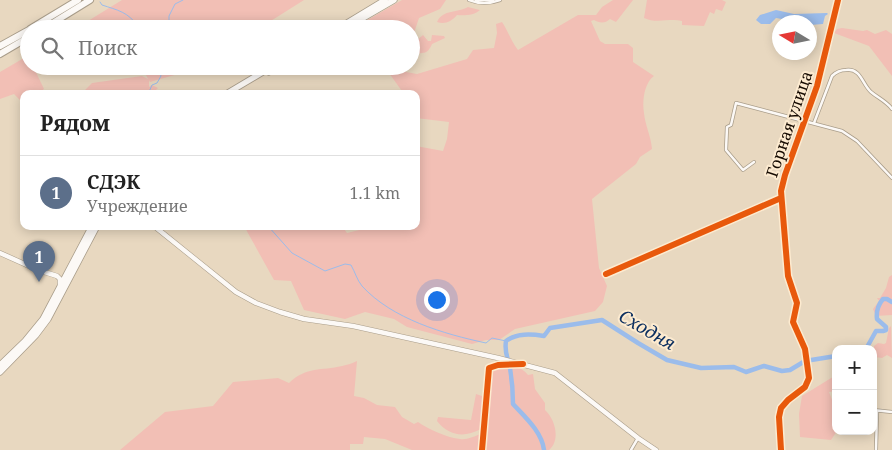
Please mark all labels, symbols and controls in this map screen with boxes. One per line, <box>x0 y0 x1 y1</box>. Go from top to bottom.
north arrow <box>772 15 817 60</box>
search box <box>20 20 420 75</box>
icon: search <box>38 34 66 62</box>
text: Поиск <box>78 35 137 61</box>
street label: Горная улица <box>761 68 817 180</box>
text: Рядом <box>40 109 110 137</box>
text: СДЭК <box>87 169 140 195</box>
text: 1 <box>51 182 61 204</box>
text: 1.1 km <box>349 182 400 204</box>
text: Учреждение <box>87 195 188 217</box>
pin: 1 <box>23 241 55 282</box>
your location <box>424 287 450 313</box>
water label: Сходня <box>615 303 680 355</box>
map controls <box>832 345 877 435</box>
button: + <box>832 345 877 390</box>
button: − <box>832 390 877 435</box>

